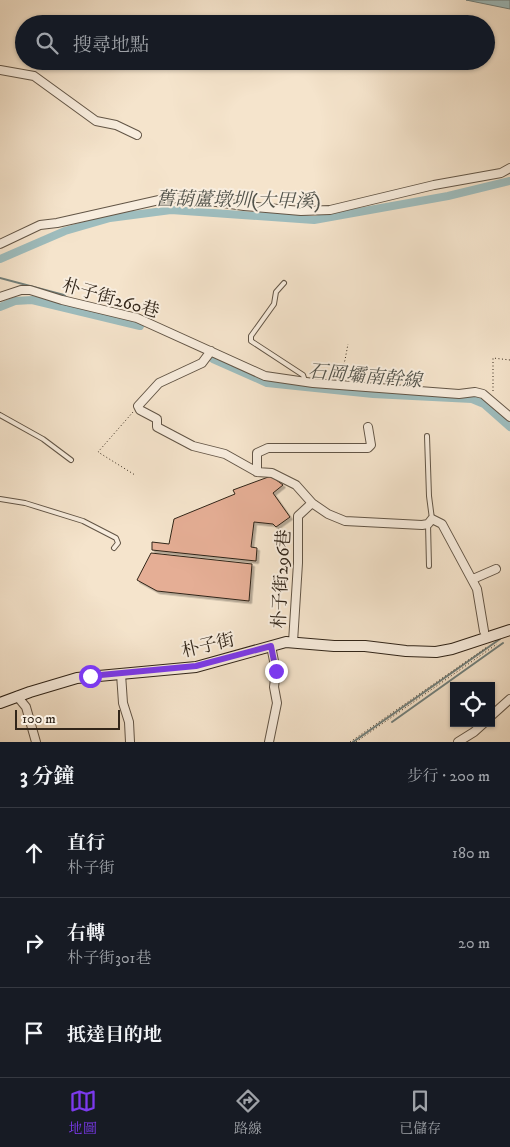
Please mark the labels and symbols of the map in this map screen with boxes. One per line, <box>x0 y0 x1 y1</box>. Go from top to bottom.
water label: 舊葫蘆墩圳(大甲溪) <box>156 188 320 213</box>
street label: 朴子街260巷 <box>60 275 162 323</box>
water label: 石岡壩南幹線 <box>307 360 425 393</box>
street label: 朴子街296巷 <box>268 529 296 629</box>
street label: 朴子街 <box>179 629 237 663</box>
route end <box>265 660 288 683</box>
route start <box>79 665 102 688</box>
scale bar <box>15 707 120 730</box>

